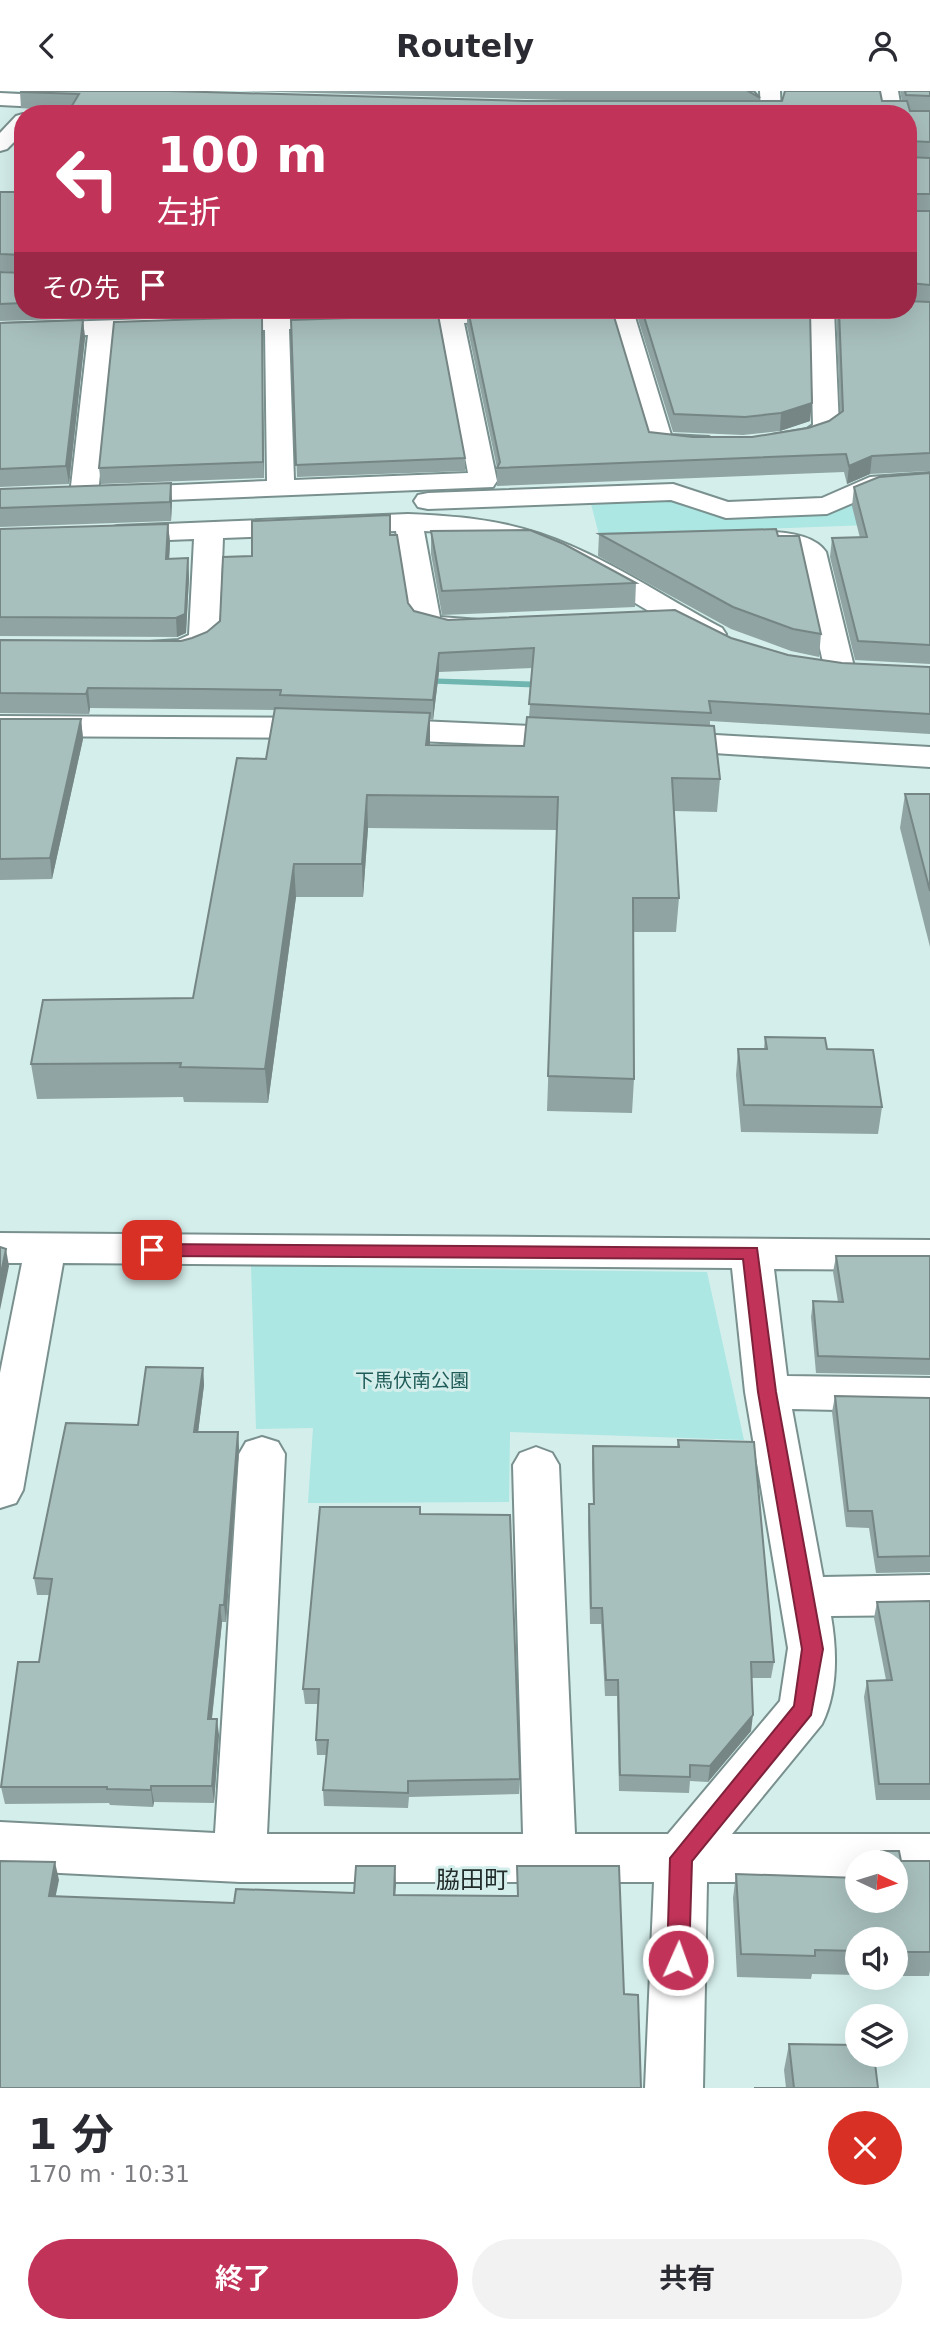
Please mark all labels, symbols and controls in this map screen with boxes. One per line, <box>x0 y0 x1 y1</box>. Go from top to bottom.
icon: back <box>28 27 66 65</box>
text: Routely <box>396 27 534 65</box>
icon: person <box>864 27 902 65</box>
text: 100 m <box>157 127 327 184</box>
icon: left <box>42 133 133 224</box>
text: 左折 <box>157 193 221 231</box>
icon: arrive <box>134 266 172 304</box>
text: その先 <box>42 273 120 303</box>
pin <box>122 1220 182 1280</box>
icon: arrive <box>133 1231 171 1269</box>
park label: 下馬伏南公園 <box>355 1369 469 1391</box>
north arrow <box>845 1850 908 1913</box>
map controls <box>845 1850 908 2067</box>
district label: 脇田町 <box>436 1866 508 1894</box>
position arrow <box>641 1923 715 1997</box>
button: sound <box>845 1927 908 1990</box>
button: layers <box>845 2004 908 2067</box>
text: 1 分 <box>28 2110 114 2159</box>
button: close <box>828 2111 902 2185</box>
text: 170 m · 10:31 <box>28 2161 190 2187</box>
button: 終了 <box>28 2239 458 2319</box>
button: 共有 <box>472 2239 902 2319</box>

